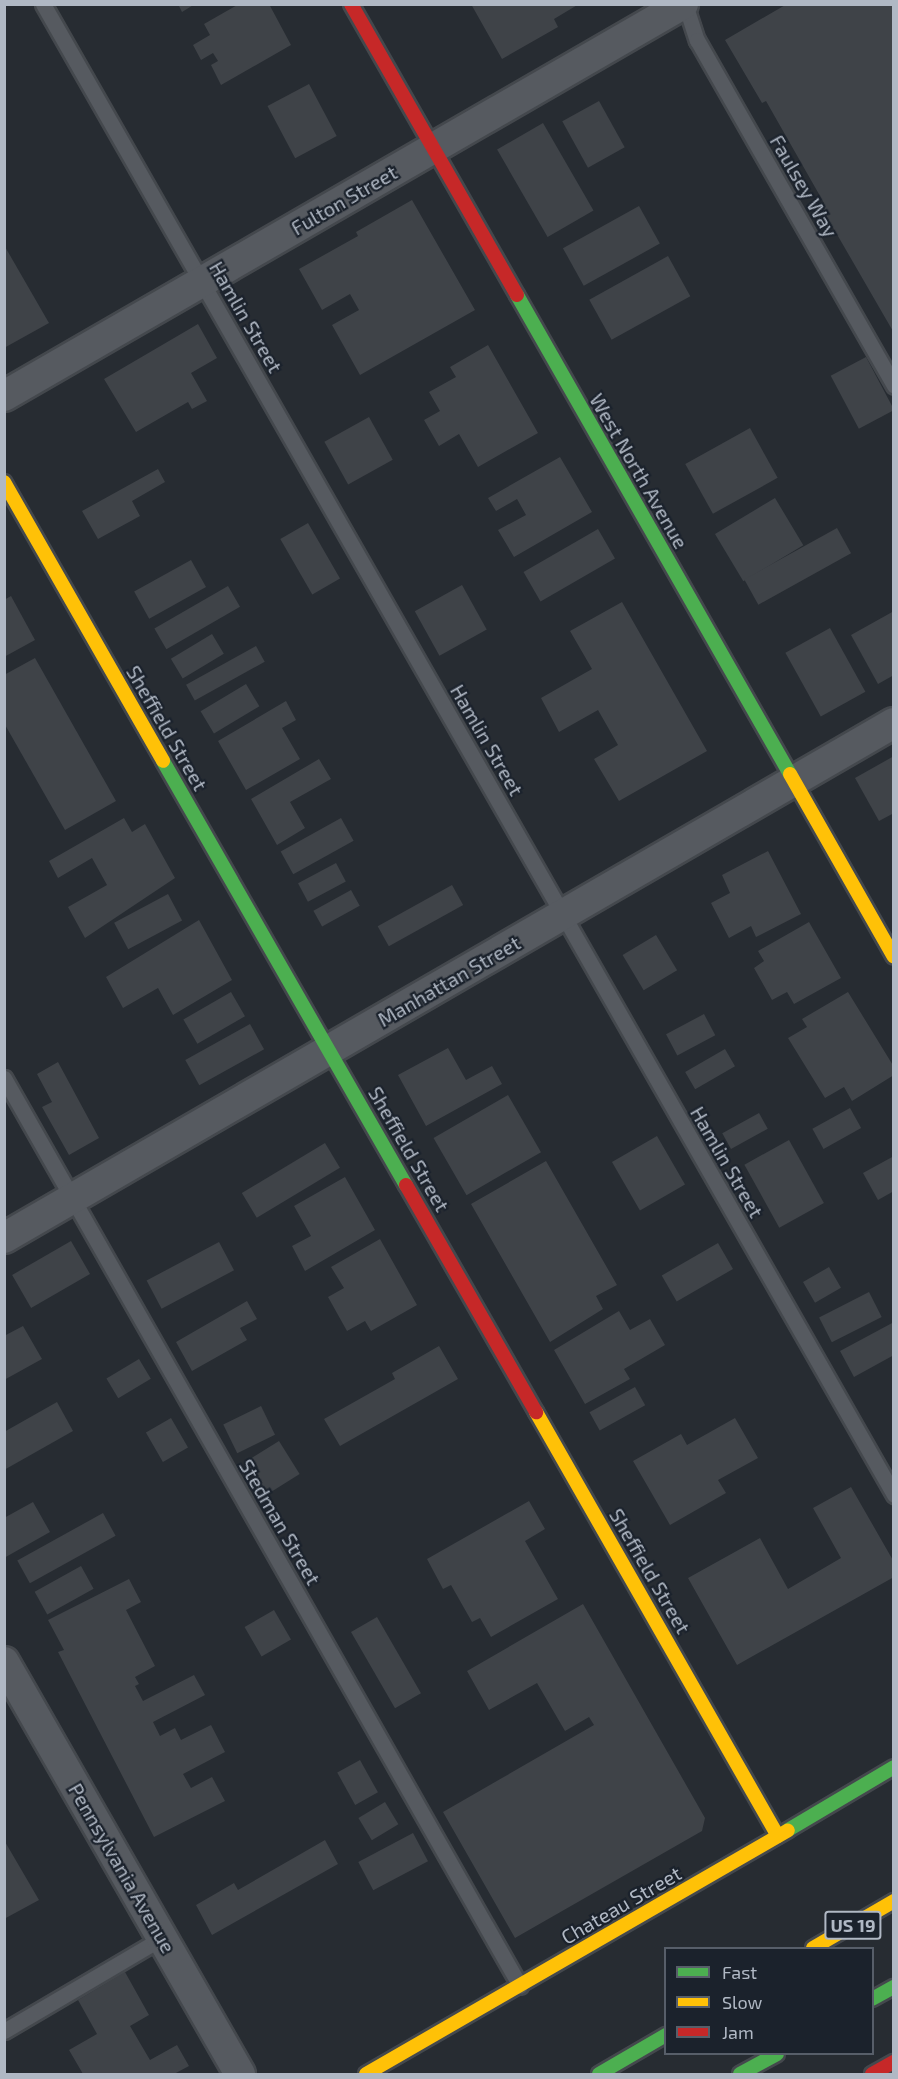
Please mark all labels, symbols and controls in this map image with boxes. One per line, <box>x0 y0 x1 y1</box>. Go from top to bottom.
street label: Faulsey Way <box>765 130 843 242</box>
street label: Fulton Street <box>287 160 401 240</box>
street label: Hamlin Street <box>205 257 287 377</box>
street label: West North Avenue <box>585 389 693 553</box>
street label: Sheffield Street <box>122 661 212 795</box>
street label: Hamlin Street <box>446 680 528 800</box>
street label: Manhattan Street <box>373 930 525 1032</box>
street label: Sheffield Street <box>364 1082 454 1216</box>
street label: Hamlin Street <box>686 1102 768 1222</box>
street label: Stedman Street <box>234 1455 326 1589</box>
street label: Sheffield Street <box>605 1504 695 1638</box>
street label: Pennsylvania Avenue <box>64 1779 180 1957</box>
street label: Chateau Street <box>557 1861 685 1949</box>
road number: US 19 <box>823 1910 883 1940</box>
legend <box>664 1947 874 2055</box>
text: Fast <box>722 1961 757 1983</box>
text: Slow <box>722 1991 762 2013</box>
text: Jam <box>722 2021 754 2043</box>

